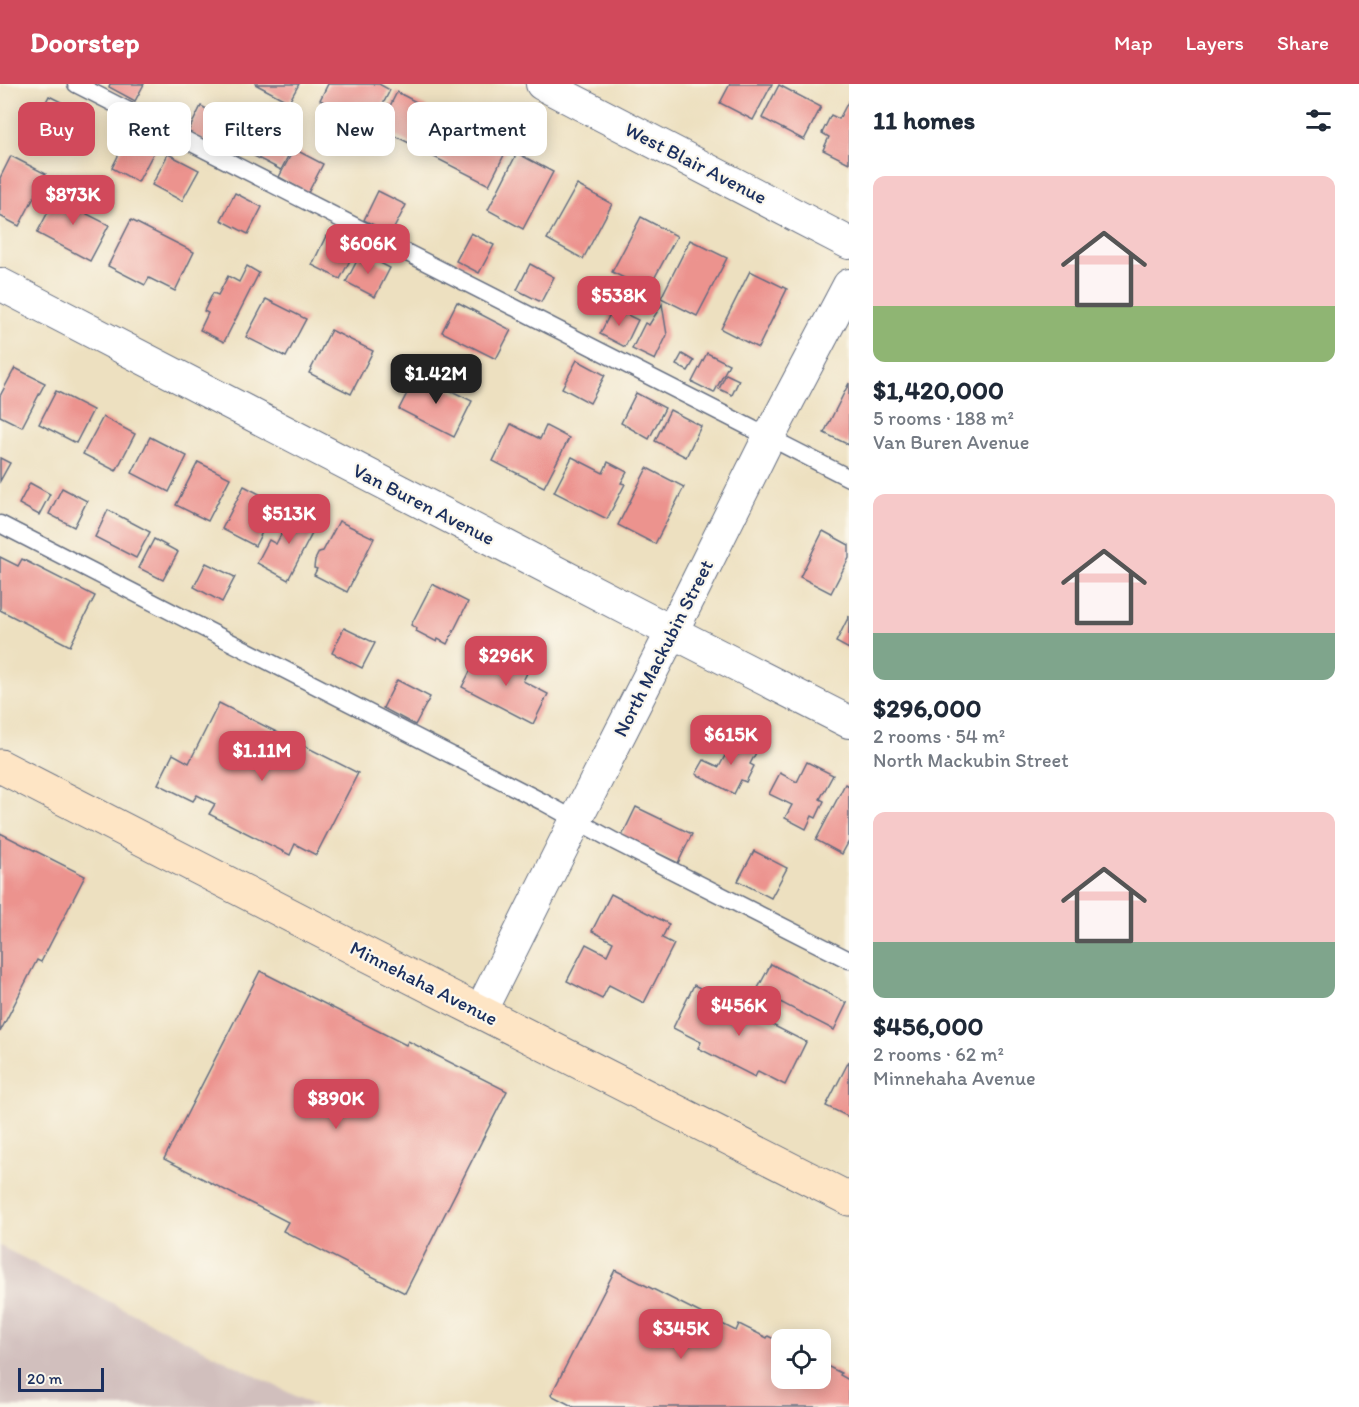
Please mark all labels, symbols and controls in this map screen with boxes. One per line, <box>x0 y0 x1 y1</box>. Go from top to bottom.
text: Doorstep <box>30 25 140 59</box>
text: Map <box>1114 30 1153 55</box>
text: Layers <box>1186 30 1244 55</box>
text: Share <box>1277 30 1329 55</box>
chip: Buy <box>18 102 95 156</box>
chip: Rent <box>107 102 191 156</box>
chip: Filters <box>203 102 303 156</box>
chip: New <box>315 102 395 156</box>
chip: Apartment <box>407 102 547 156</box>
text: 11 homes <box>873 104 975 136</box>
icon: filters <box>1302 104 1335 137</box>
street label: West Blair Avenue <box>621 117 771 209</box>
pin: $873K <box>31 175 115 226</box>
text: $873K <box>46 182 100 206</box>
icon: home <box>1050 215 1158 323</box>
pin: $606K <box>326 224 410 275</box>
text: $606K <box>340 231 396 255</box>
pin: $538K <box>577 276 661 327</box>
text: $538K <box>591 283 647 307</box>
pin: $1.42M <box>387 354 485 405</box>
text: $1.42M <box>405 361 467 385</box>
text: $1,420,000 <box>873 374 1004 406</box>
text: 5 rooms · 188 m² <box>873 406 1014 430</box>
text: Van Buren Avenue <box>873 430 1029 454</box>
street label: Van Buren Avenue <box>349 458 499 550</box>
pin: $513K <box>247 494 331 545</box>
text: $513K <box>262 501 316 525</box>
icon: home <box>1050 533 1158 641</box>
street label: North Mackubin Street <box>608 555 718 741</box>
pin: $296K <box>464 636 548 687</box>
text: $296K <box>479 643 533 667</box>
text: $296,000 <box>873 692 981 724</box>
pin: $615K <box>689 715 773 766</box>
text: $615K <box>704 722 758 746</box>
text: 2 rooms · 54 m² <box>873 724 1005 748</box>
pin: $1.11M <box>213 731 311 782</box>
text: $1.11M <box>233 738 291 762</box>
text: North Mackubin Street <box>873 748 1069 772</box>
icon: home <box>1050 851 1158 959</box>
street label: Minnehaha Avenue <box>346 935 502 1031</box>
pin: $456K <box>697 986 781 1037</box>
text: $456K <box>711 993 767 1017</box>
text: $456,000 <box>873 1010 983 1042</box>
text: 2 rooms · 62 m² <box>873 1042 1004 1066</box>
text: Minnehaha Avenue <box>873 1066 1036 1090</box>
pin: $890K <box>294 1079 378 1130</box>
text: $890K <box>308 1086 364 1110</box>
pin: $345K <box>639 1309 723 1360</box>
text: $345K <box>653 1316 709 1340</box>
map controls <box>771 1329 831 1389</box>
button: locate <box>771 1329 831 1389</box>
scale bar <box>18 1365 104 1392</box>
text: 20 m <box>27 1369 62 1388</box>

